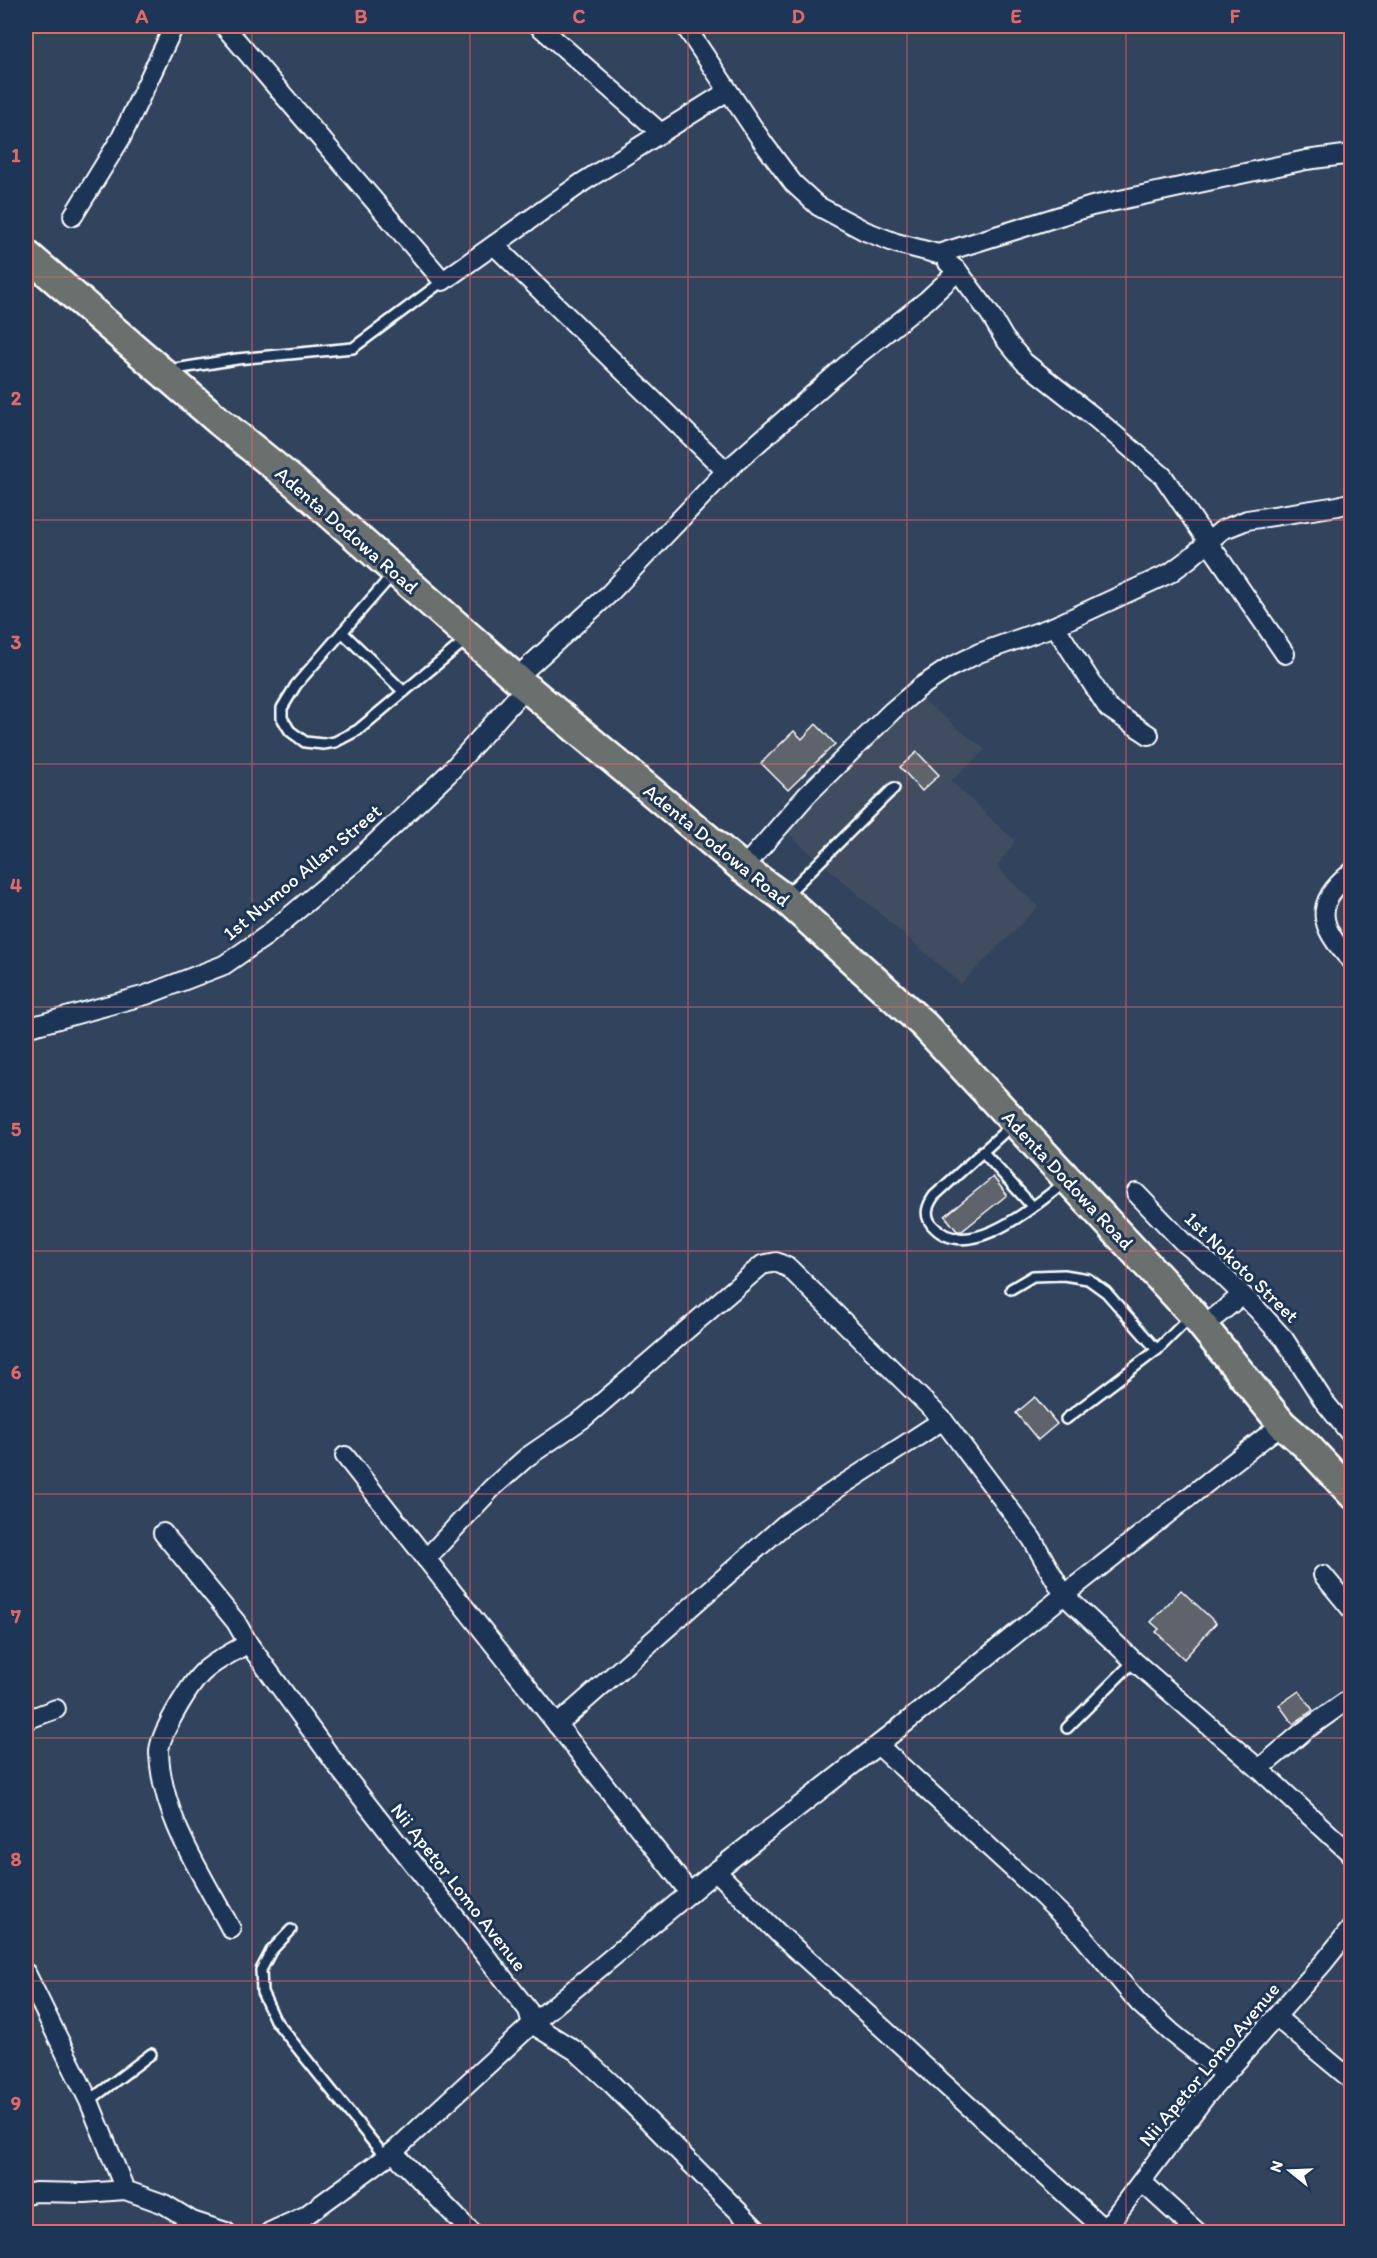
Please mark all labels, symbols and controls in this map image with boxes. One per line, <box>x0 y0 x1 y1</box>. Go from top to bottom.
text: A <box>135 4 149 28</box>
text: B <box>355 4 368 28</box>
text: C <box>573 4 586 28</box>
text: D <box>791 4 805 28</box>
text: E <box>1010 4 1022 28</box>
text: F <box>1230 4 1241 28</box>
text: 1 <box>11 143 21 167</box>
text: 2 <box>11 386 22 410</box>
street label: Adenta Dodowa Road <box>270 461 424 599</box>
text: 3 <box>11 630 22 654</box>
street label: Adenta Dodowa Road <box>639 778 795 912</box>
street label: 1st Numoo Allan Street <box>218 799 386 945</box>
text: 4 <box>10 873 22 897</box>
street label: Adenta Dodowa Road <box>997 1105 1139 1255</box>
text: 5 <box>11 1117 22 1141</box>
street label: 1st Nokoto Street <box>1180 1206 1304 1328</box>
text: 6 <box>11 1360 22 1384</box>
text: 7 <box>10 1604 21 1628</box>
street label: Nii Apetor Lomo Avenue <box>386 1798 532 1976</box>
text: 8 <box>11 1847 22 1871</box>
street label: Nii Apetor Lomo Avenue <box>1133 1977 1285 2151</box>
text: 9 <box>11 2091 21 2115</box>
north arrow <box>1260 2141 1320 2201</box>
text: N <box>1266 2158 1287 2175</box>

